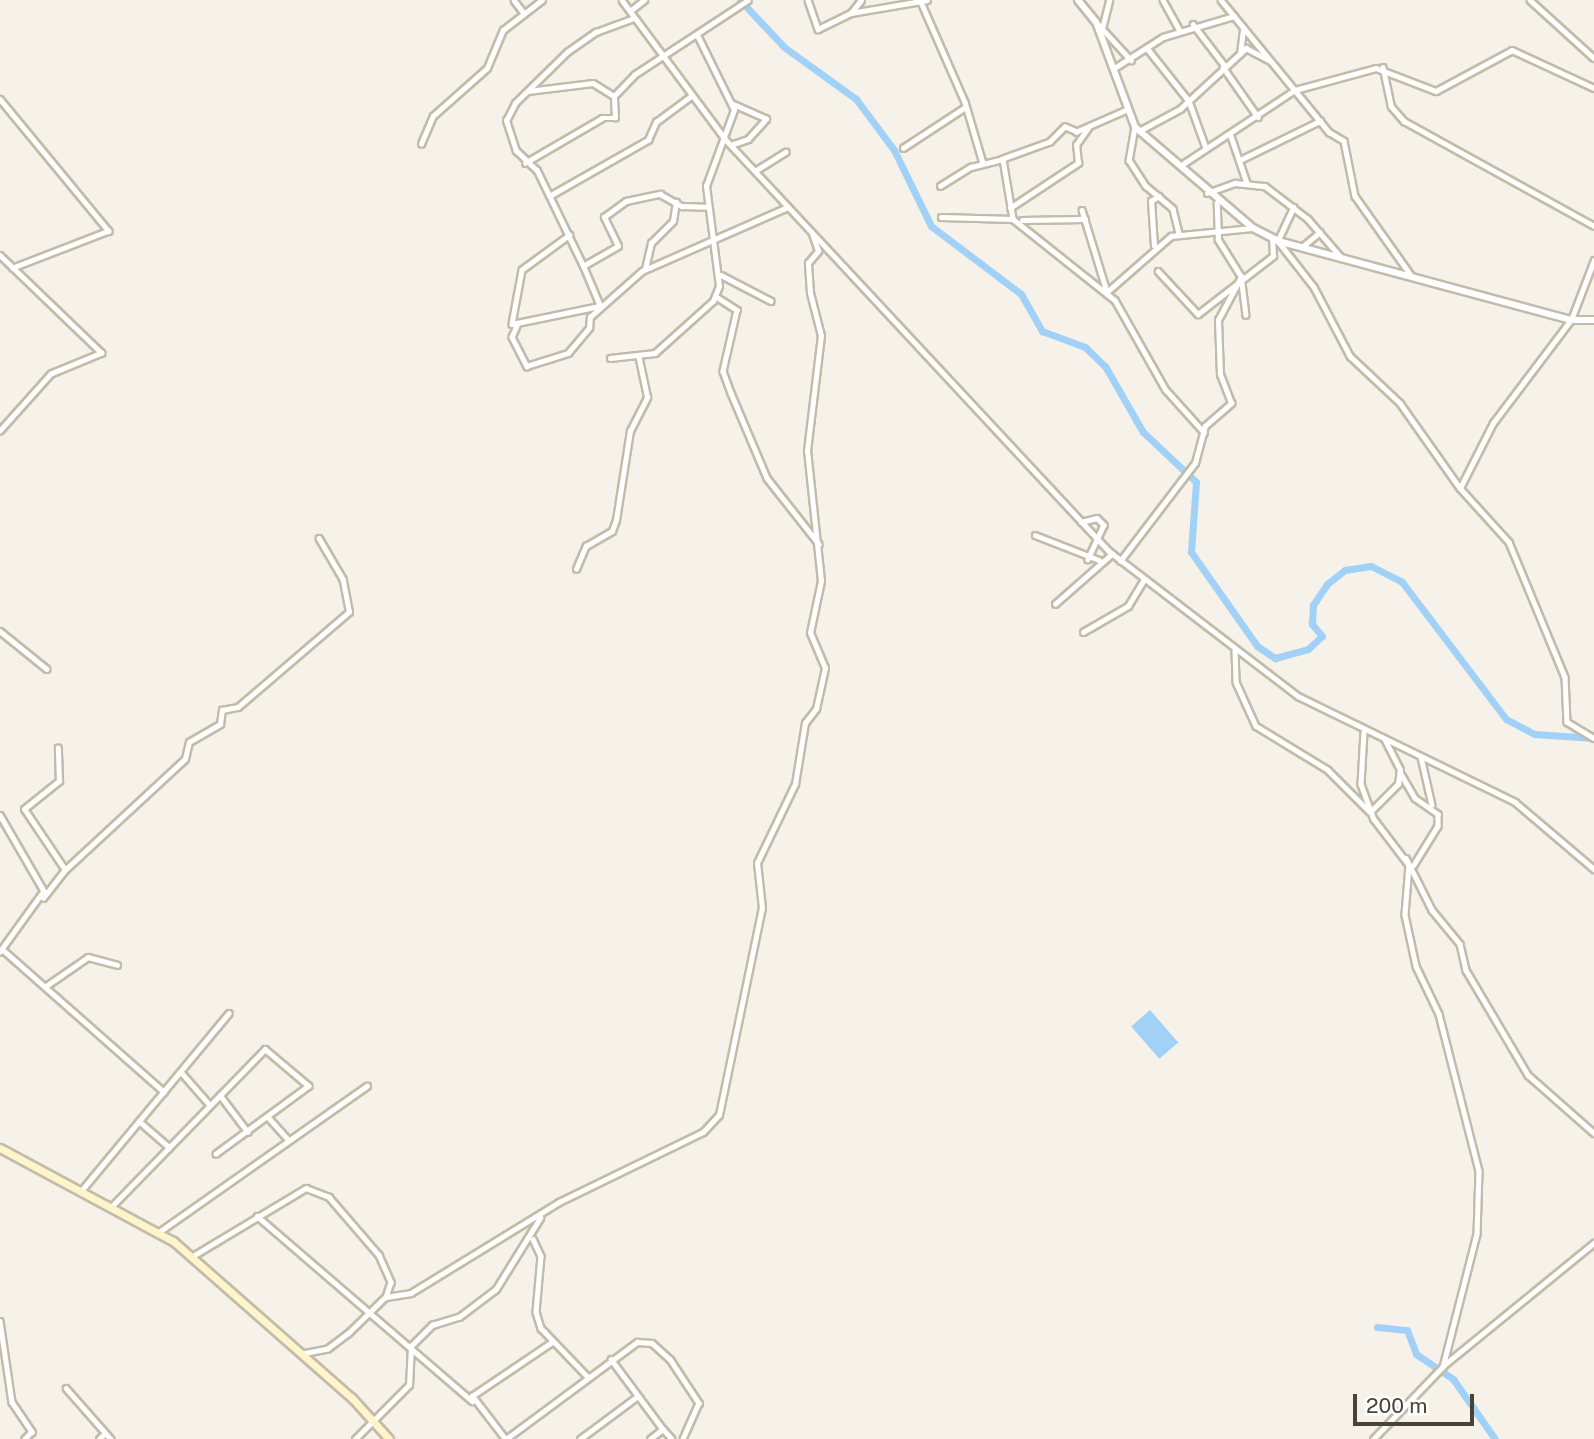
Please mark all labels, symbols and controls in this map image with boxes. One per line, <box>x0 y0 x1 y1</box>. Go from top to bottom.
scale bar <box>1356 1380 1477 1424</box>
text: 200 m <box>1366 1393 1427 1418</box>

